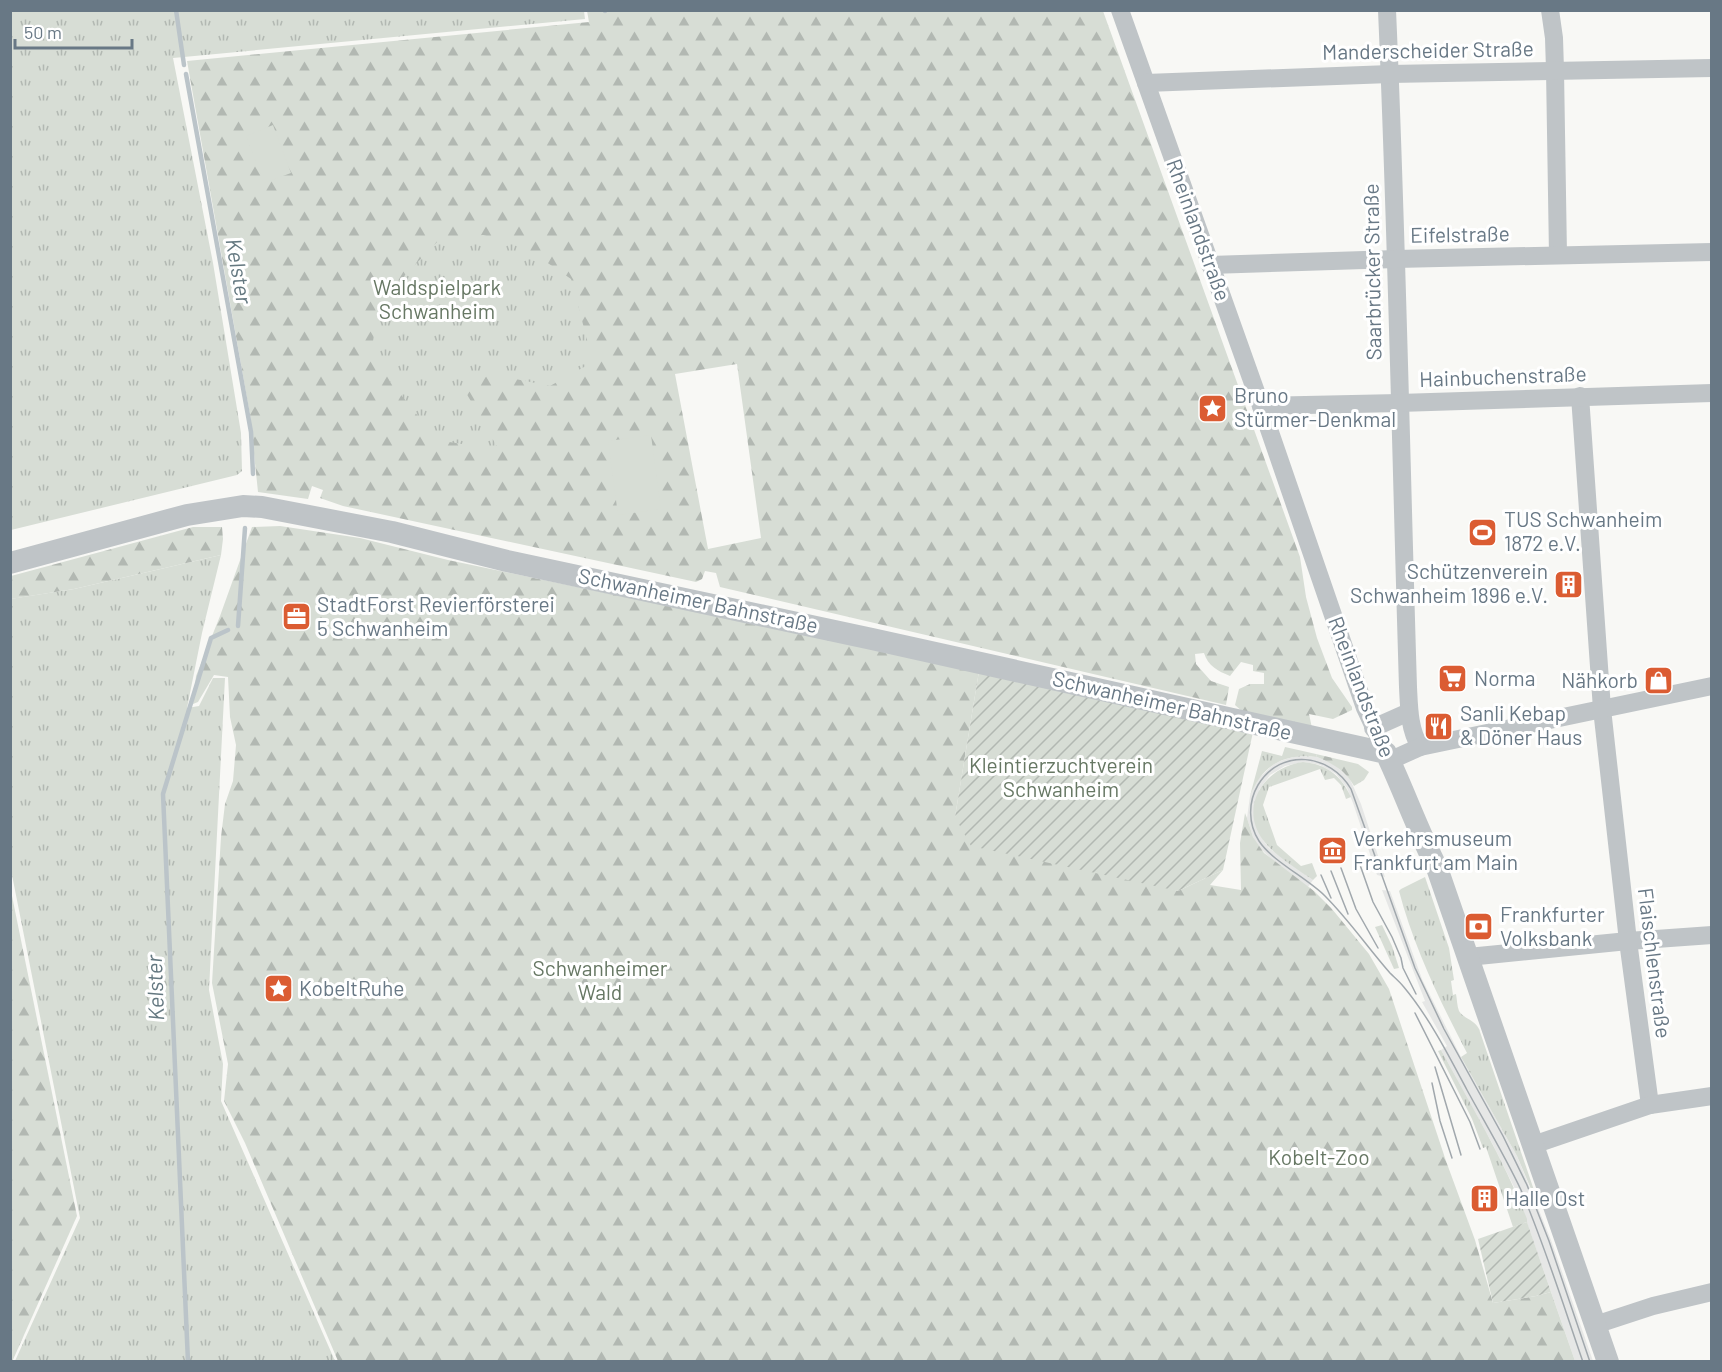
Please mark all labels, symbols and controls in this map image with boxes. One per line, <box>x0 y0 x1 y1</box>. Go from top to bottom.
scale bar <box>15 12 132 50</box>
text: 50 m <box>24 21 62 43</box>
street label: Manderscheider Straße <box>1322 35 1534 64</box>
street label: Rheinlandstraße <box>1162 155 1237 304</box>
street label: Saarbrücker Straße <box>1357 183 1386 361</box>
street label: Eifelstraße <box>1410 220 1510 247</box>
water label: Kelster <box>221 236 259 307</box>
park label: Waldspielpark Schwanheim <box>373 274 501 323</box>
street label: Hainbuchenstraße <box>1419 360 1587 391</box>
place label: Bruno Stürmer-Denkmal <box>1234 382 1396 431</box>
place icon: Bruno Stürmer-Denkmal <box>1197 392 1229 424</box>
place label: TUS Schwanheim 1872 e.V. <box>1504 506 1662 555</box>
sports icon: TUS Schwanheim 1872 e.V. <box>1467 516 1499 548</box>
place label: Schützenverein Schwanheim 1896 e.V. <box>1350 558 1548 607</box>
street label: Schwanheimer Bahnstraße <box>576 562 821 637</box>
building icon: Schützenverein Schwanheim 1896 e.V. <box>1553 568 1585 600</box>
place label: StadtForst Revierförsterei 5 Schwanheim <box>317 591 555 640</box>
office icon: StadtForst Revierförsterei 5 Schwanheim <box>280 601 312 633</box>
street label: Rheinlandstraße <box>1324 612 1401 761</box>
supermarket icon: Norma <box>1437 663 1469 695</box>
street label: Schwanheimer Bahnstraße <box>1050 665 1294 744</box>
place label: Norma <box>1474 665 1535 690</box>
shop icon: Nähkorb <box>1643 665 1675 697</box>
place label: Nähkorb <box>1561 667 1638 692</box>
place label: Sanli Kebap & Döner Haus <box>1460 700 1582 749</box>
restaurant icon: Sanli Kebap & Döner Haus <box>1423 710 1455 742</box>
park label: Kleintierzuchtverein Schwanheim <box>969 752 1153 801</box>
place label: Verkehrsmuseum Frankfurt am Main <box>1353 825 1518 874</box>
museum icon: Verkehrsmuseum Frankfurt am Main <box>1316 835 1348 867</box>
street label: Flaischlenstraße <box>1634 886 1677 1040</box>
place label: Frankfurter Volksbank <box>1500 901 1605 950</box>
bank icon: Frankfurter Volksbank <box>1463 911 1495 943</box>
water label: Kelster <box>140 953 168 1021</box>
park label: Schwanheimer Wald <box>532 955 668 1004</box>
place icon: KobeltRuhe <box>262 973 294 1005</box>
place label: KobeltRuhe <box>299 975 404 1000</box>
park label: Kobelt-Zoo <box>1268 1144 1370 1169</box>
building icon: Halle Ost <box>1468 1183 1500 1215</box>
place label: Halle Ost <box>1505 1185 1585 1210</box>

